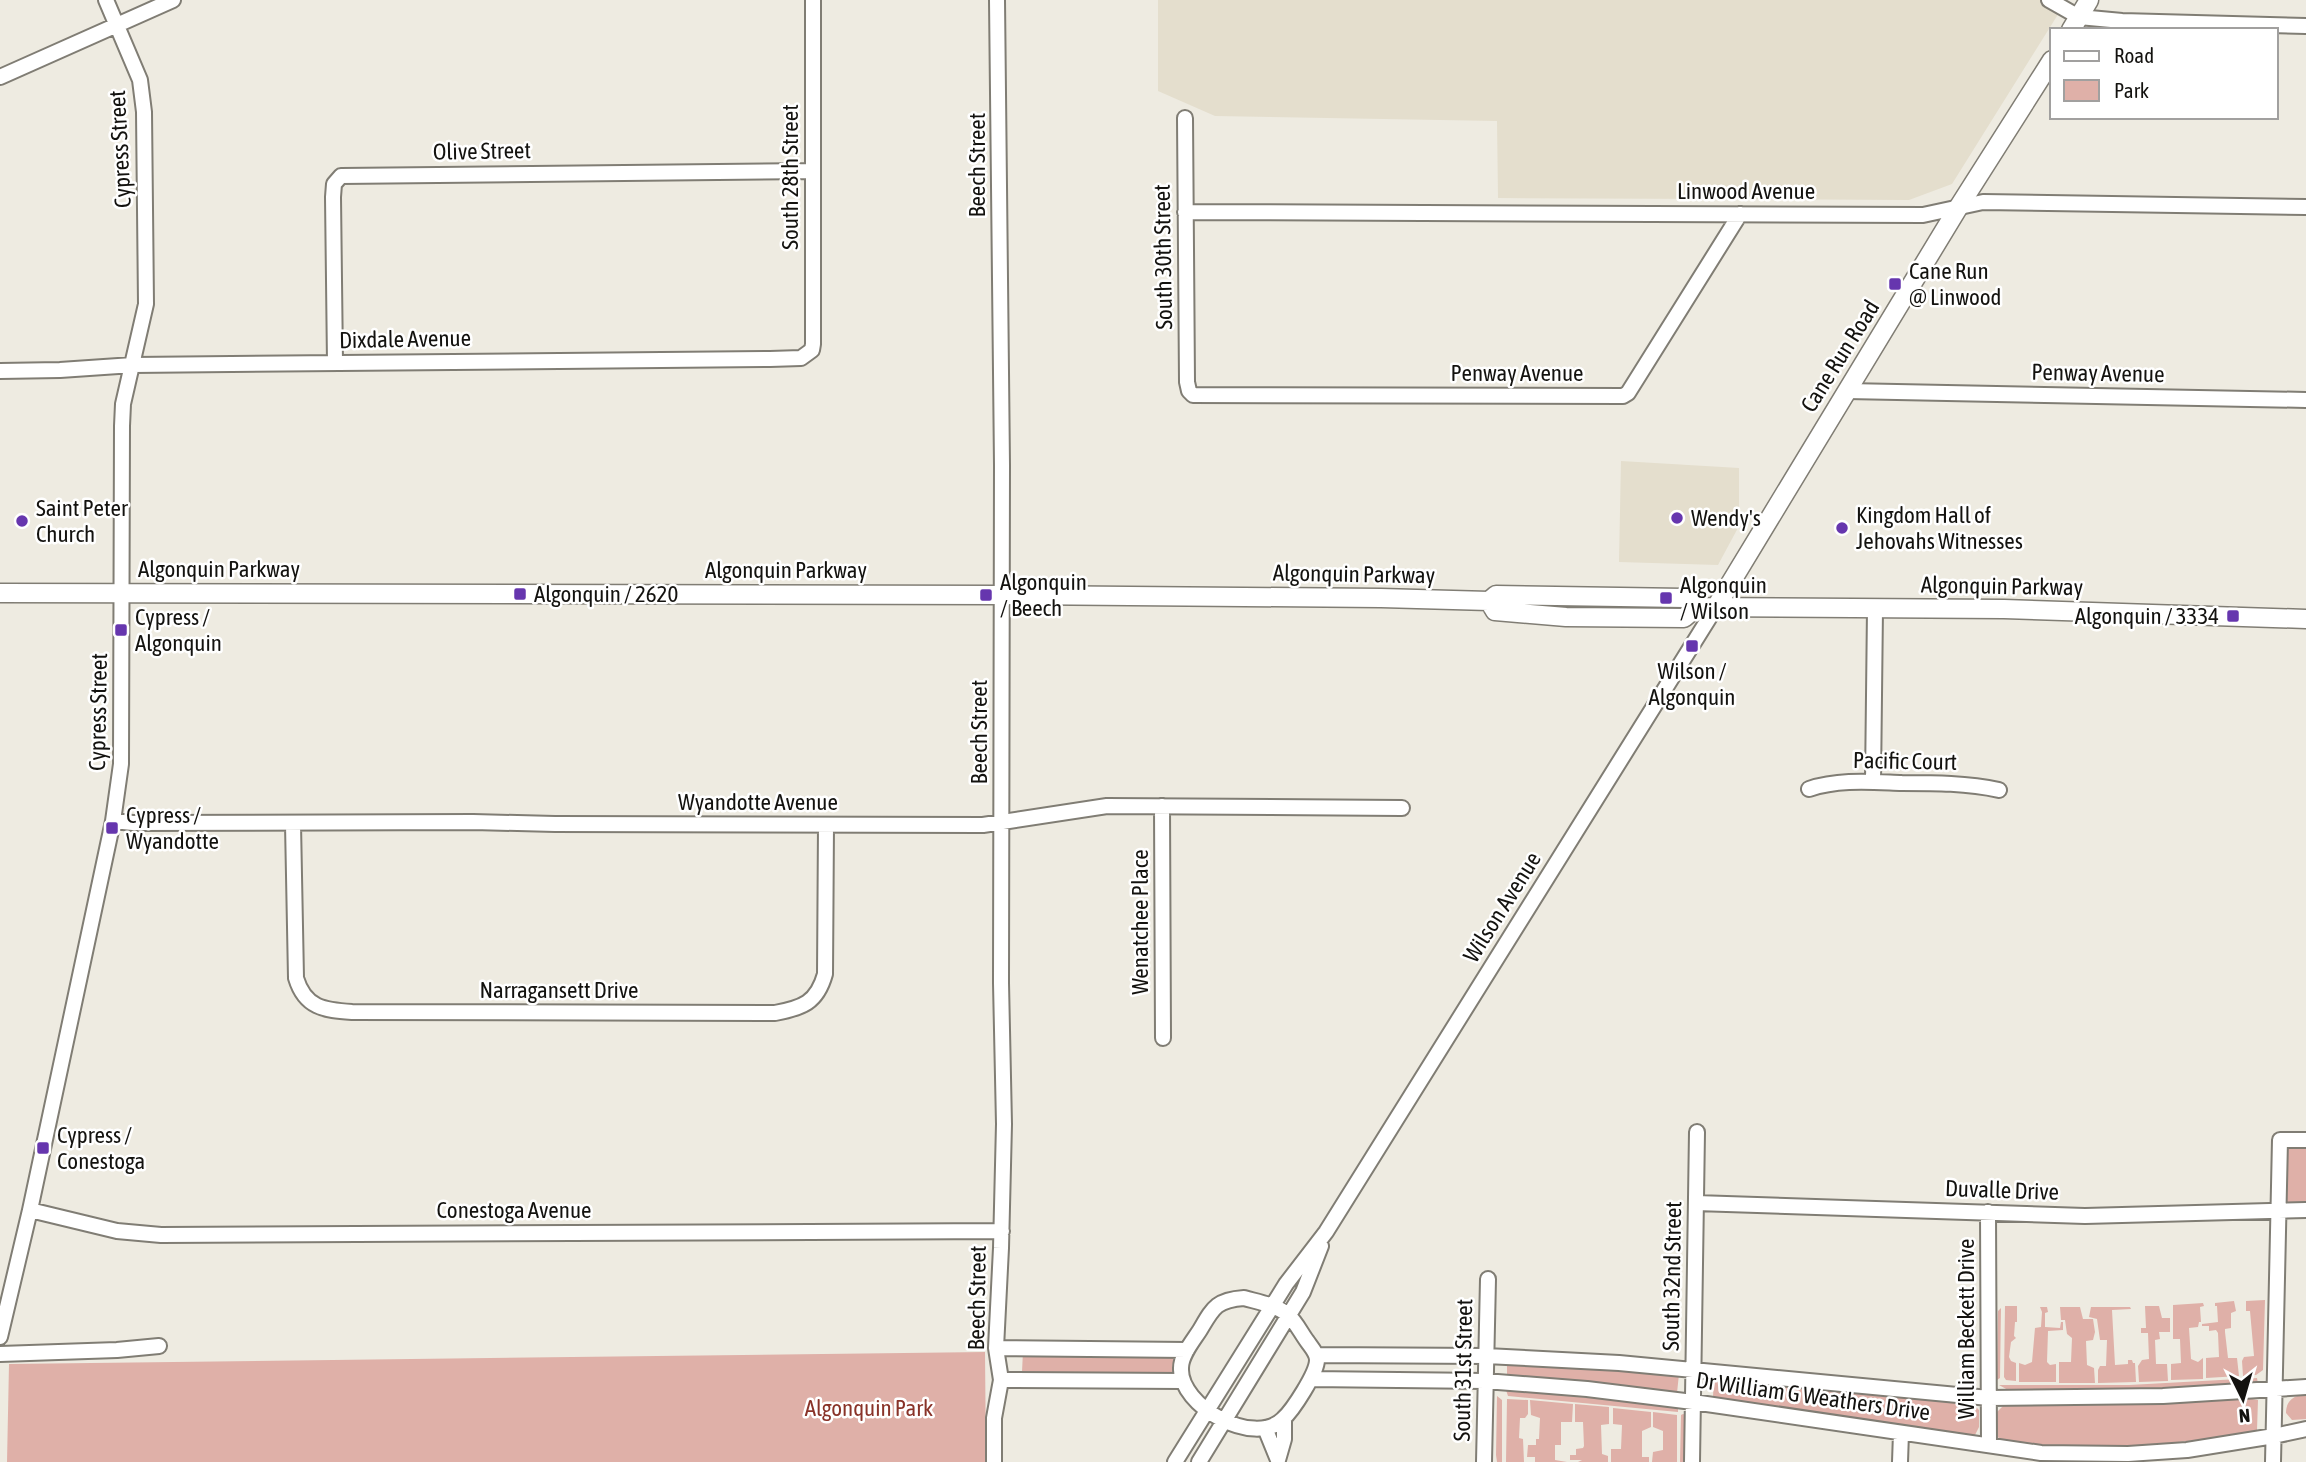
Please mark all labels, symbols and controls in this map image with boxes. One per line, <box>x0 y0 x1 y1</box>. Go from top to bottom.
legend <box>2050 28 2278 119</box>
text: Road <box>2114 43 2154 67</box>
text: Park <box>2114 78 2149 102</box>
street label: Cypress Street <box>104 89 136 209</box>
street label: South 28th Street <box>777 104 803 250</box>
street label: Beech Street <box>964 113 990 217</box>
street label: Olive Street <box>433 137 531 165</box>
street label: Linwood Avenue <box>1677 178 1815 204</box>
street label: South 30th Street <box>1149 184 1177 330</box>
place label: Cane Run @ Linwood <box>1909 258 2001 310</box>
marker: Cane Run @ Linwood <box>1887 276 1903 292</box>
street label: Cane Run Road <box>1795 295 1885 417</box>
street label: Dixdale Avenue <box>339 325 471 353</box>
street label: Penway Avenue <box>2031 359 2165 387</box>
street label: Penway Avenue <box>1450 360 1584 386</box>
place label: Saint Peter Church <box>36 495 129 547</box>
place label: Kingdom Hall of Jehovahs Witnesses <box>1856 502 2023 554</box>
place label: Wendy's <box>1691 505 1761 531</box>
marker: Wendy's <box>1669 510 1685 526</box>
marker: Saint Peter Church <box>14 513 30 529</box>
marker: Kingdom Hall of Jehovahs Witnesses <box>1834 520 1850 536</box>
street label: Algonquin Parkway <box>138 556 300 582</box>
street label: Algonquin Parkway <box>705 557 867 583</box>
street label: Algonquin Parkway <box>1273 560 1435 588</box>
place label: Algonquin / Beech <box>1000 569 1087 621</box>
place label: Algonquin / Wilson <box>1680 572 1767 624</box>
street label: Algonquin Parkway <box>1921 572 2083 600</box>
place label: Algonquin / 2620 <box>534 581 678 607</box>
marker: Algonquin / 2620 <box>512 586 528 602</box>
marker: Algonquin / Beech <box>978 587 994 603</box>
marker: Algonquin / Wilson <box>1658 590 1674 606</box>
place label: Algonquin / 3334 <box>2075 603 2219 629</box>
place label: Cypress / Algonquin <box>135 604 222 656</box>
marker: Algonquin / 3334 <box>2225 608 2241 624</box>
marker: Cypress / Algonquin <box>113 622 129 638</box>
marker: Wilson / Algonquin <box>1684 638 1700 654</box>
street label: Cypress Street <box>84 653 112 771</box>
place label: Wilson / Algonquin <box>1649 658 1735 710</box>
street label: Beech Street <box>966 680 992 784</box>
street label: Pacific Court <box>1853 747 1957 775</box>
street label: Wyandotte Avenue <box>678 789 838 815</box>
place label: Cypress / Wyandotte <box>126 802 219 854</box>
marker: Cypress / Wyandotte <box>104 820 120 836</box>
street label: Wilson Avenue <box>1458 847 1546 967</box>
street label: Wenatchee Place <box>1127 849 1153 995</box>
street label: Narragansett Drive <box>480 977 638 1003</box>
place label: Cypress / Conestoga <box>57 1122 145 1174</box>
marker: Cypress / Conestoga <box>35 1140 51 1156</box>
street label: Duvalle Drive <box>1945 1175 2059 1205</box>
street label: Conestoga Avenue <box>436 1197 592 1223</box>
street label: South 32nd Street <box>1658 1201 1686 1351</box>
street label: William Beckett Drive <box>1953 1239 1979 1419</box>
street label: Beech Street <box>963 1245 991 1351</box>
street label: South 31st Street <box>1449 1299 1477 1441</box>
north arrow <box>2208 1364 2278 1434</box>
street label: Dr William G Weathers Drive <box>1694 1367 1932 1425</box>
park label: Algonquin Park <box>805 1395 933 1421</box>
text: N <box>2238 1404 2251 1427</box>

